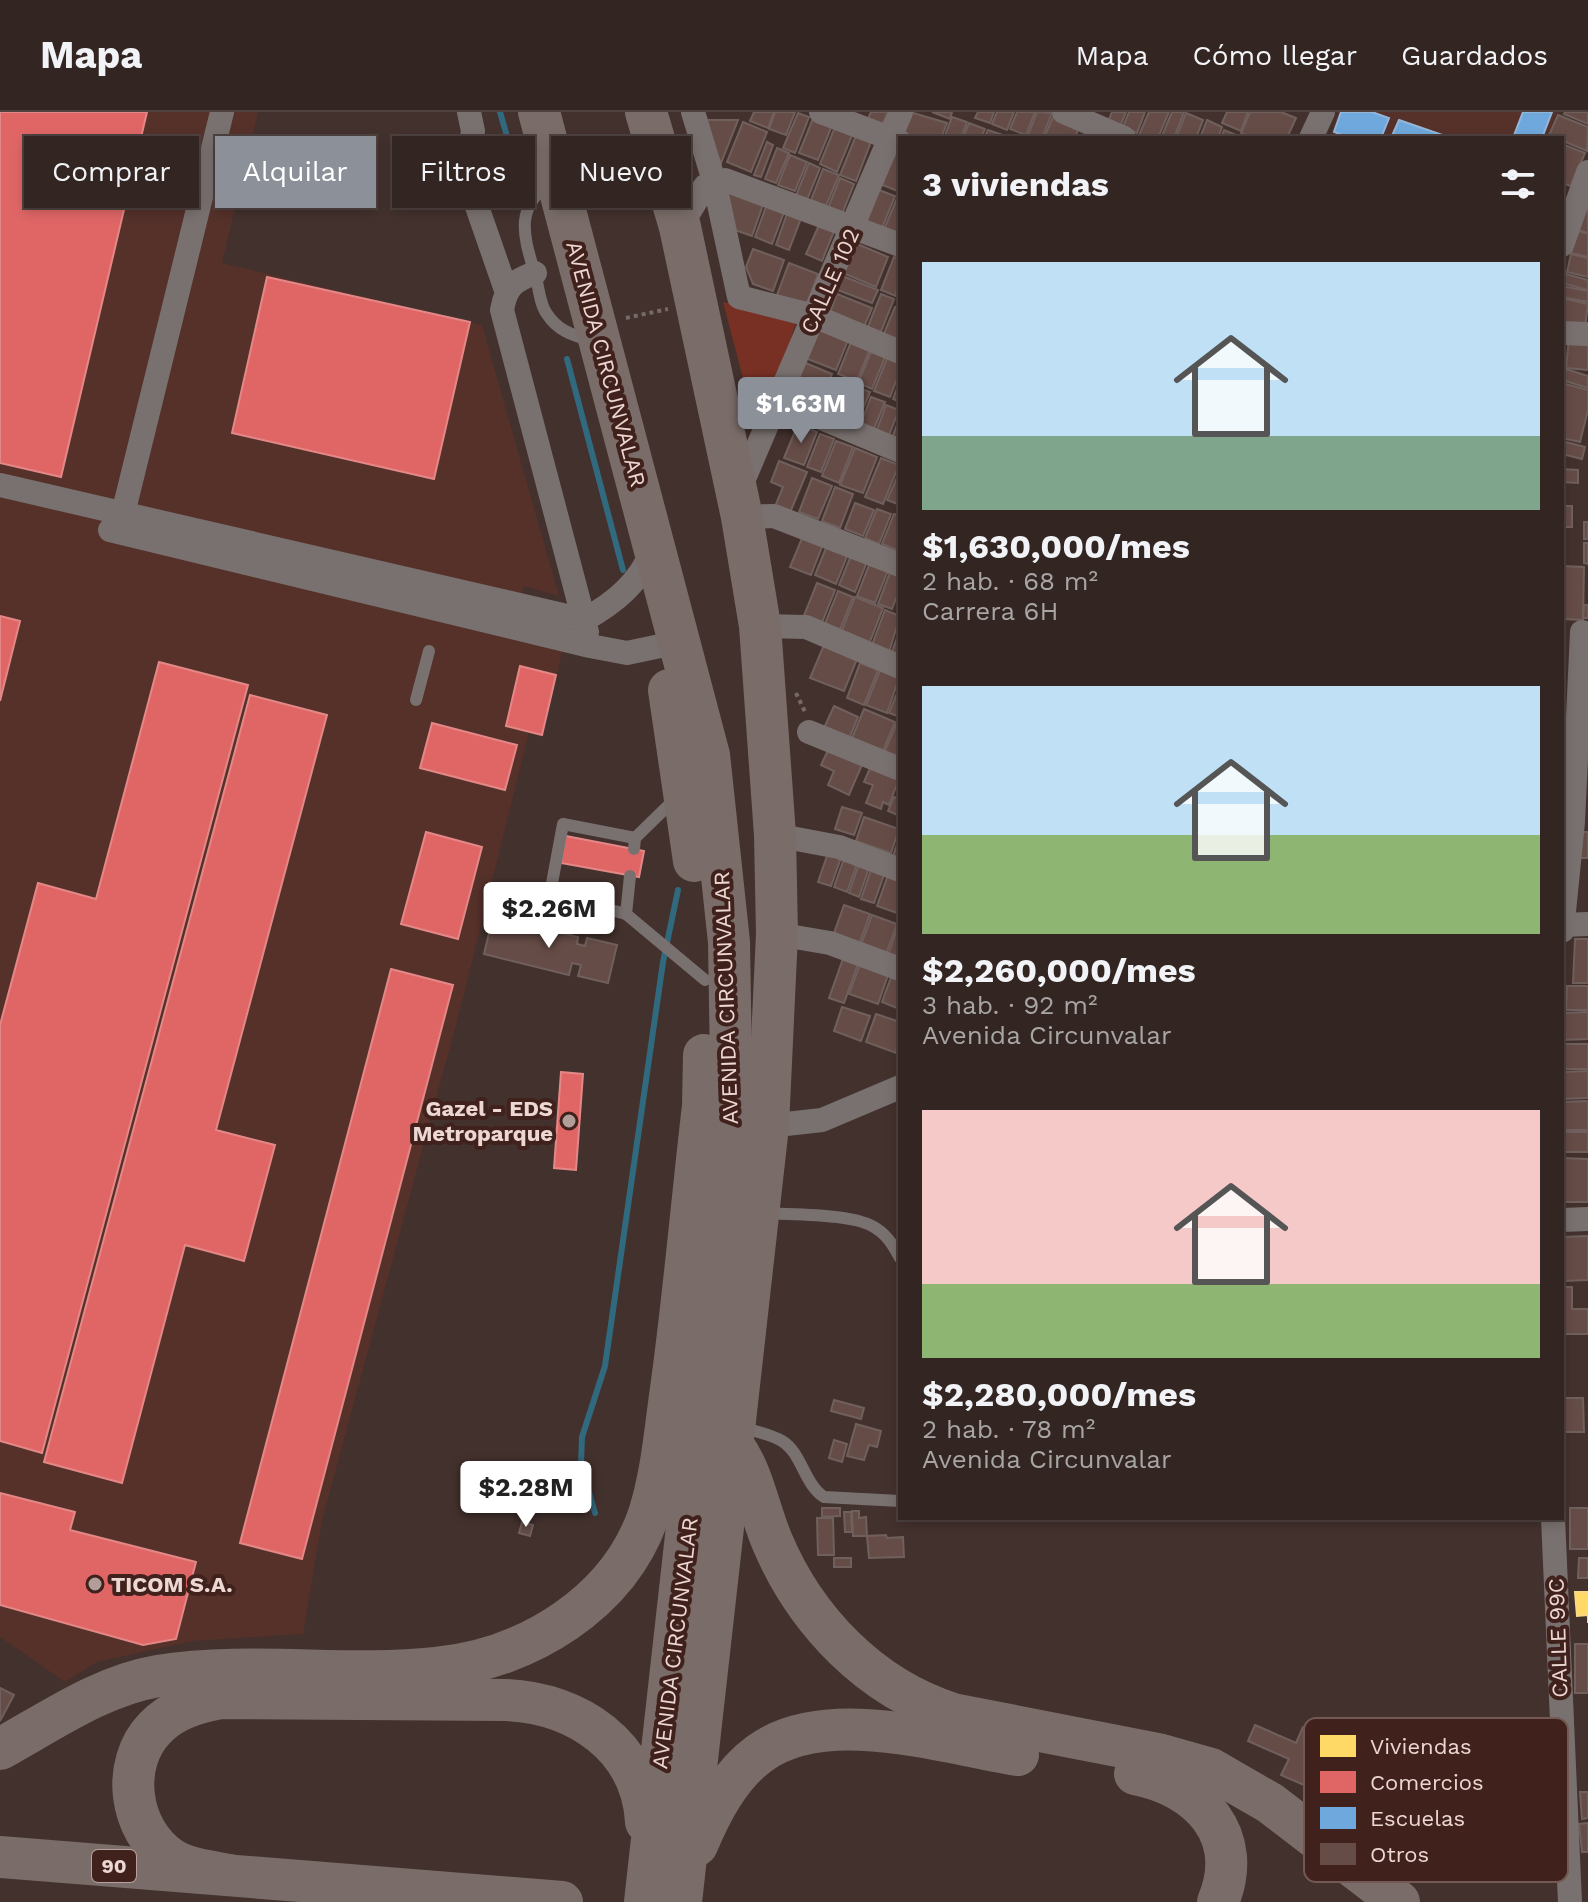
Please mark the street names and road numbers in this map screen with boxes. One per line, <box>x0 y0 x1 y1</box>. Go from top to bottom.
street label: CALLE 102 <box>796 225 864 337</box>
street label: AVENIDA CIRCUNVALAR <box>561 238 651 490</box>
street label: AVENIDA CIRCUNVALAR <box>709 871 743 1125</box>
street label: AVENIDA CIRCUNVALAR <box>647 1516 703 1770</box>
street label: CALLE 99C <box>1543 1578 1573 1698</box>
road number: 90 <box>92 1850 136 1882</box>

